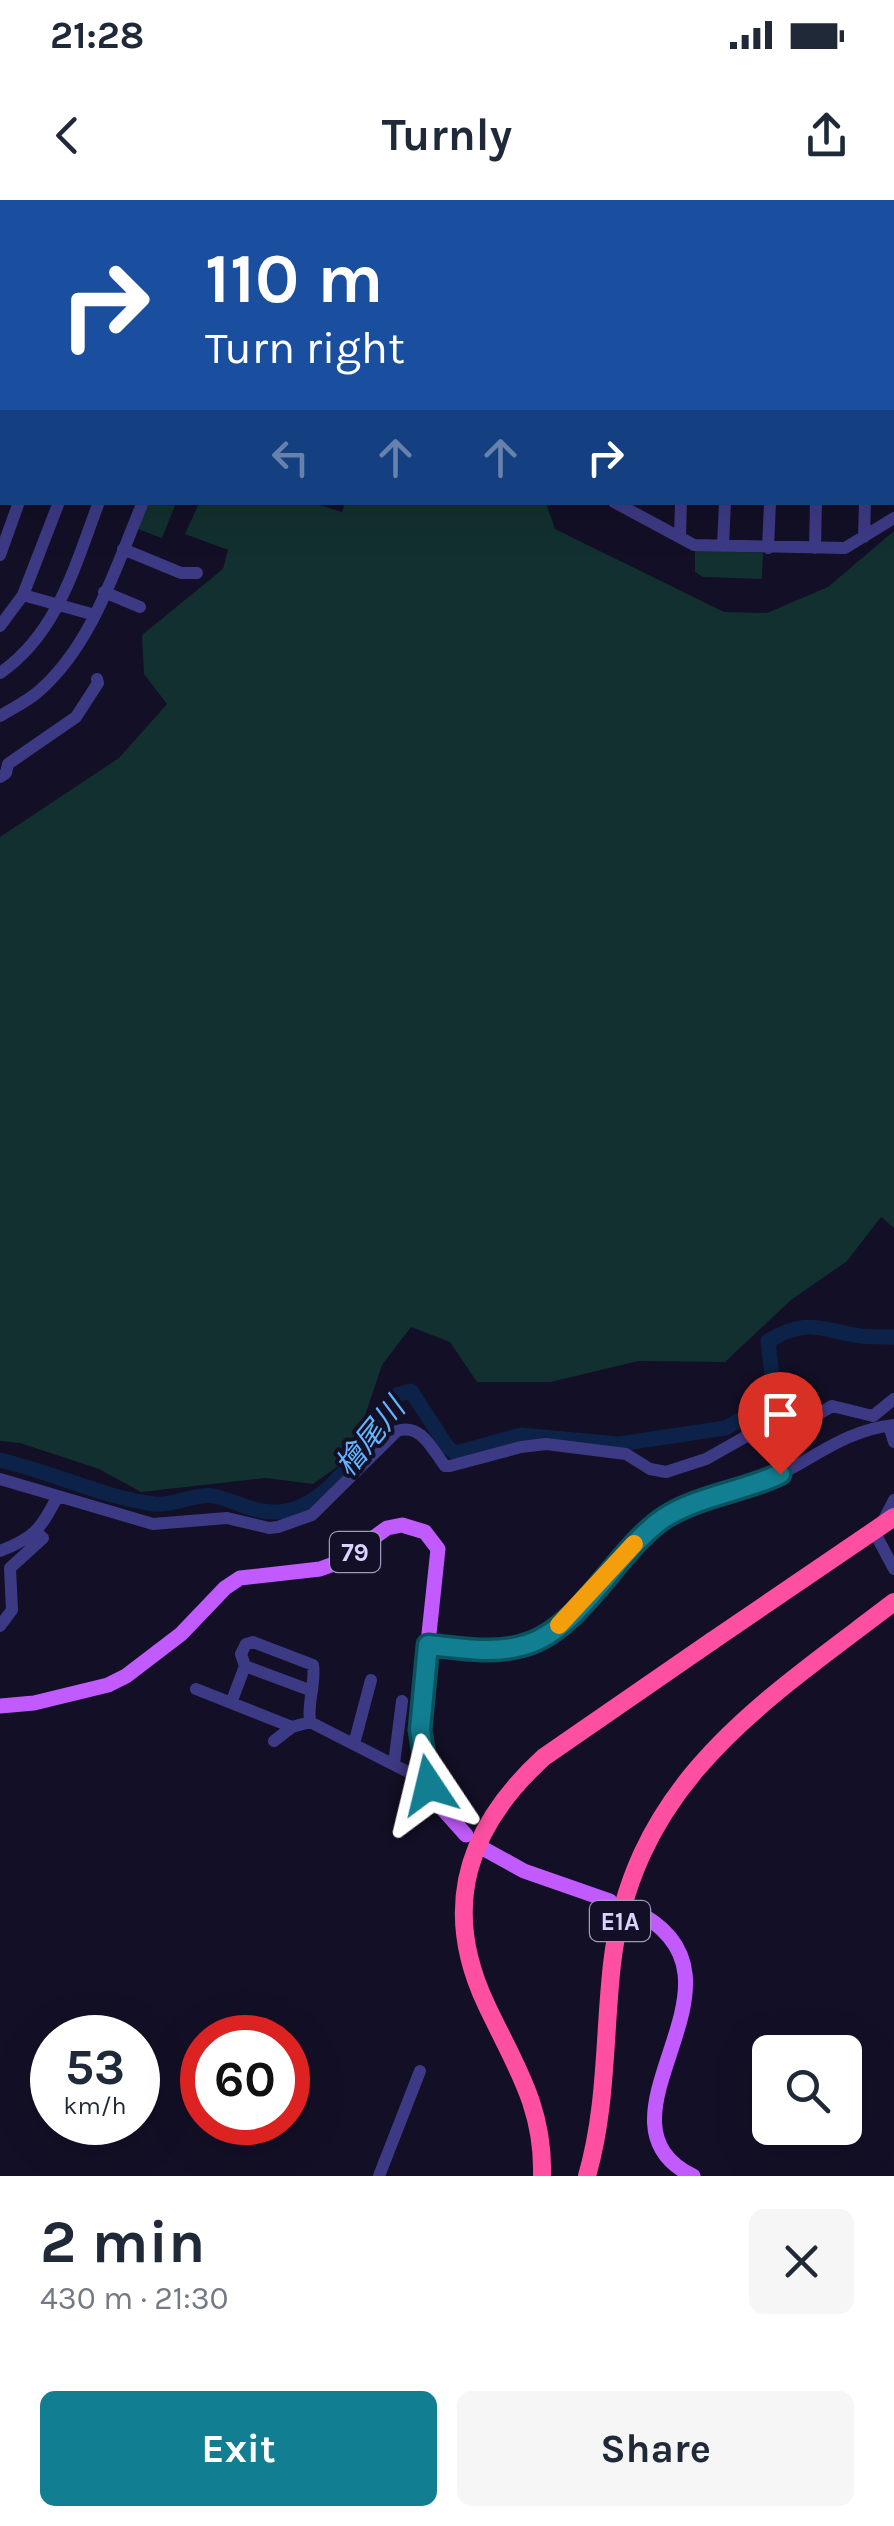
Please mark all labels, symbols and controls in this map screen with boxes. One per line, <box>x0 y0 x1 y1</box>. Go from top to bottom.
text: 21:28 <box>50 13 144 58</box>
icon: back <box>40 108 95 163</box>
icon: share <box>799 108 854 163</box>
text: Turnly <box>382 109 512 161</box>
text: 110 m <box>205 238 383 320</box>
icon: right <box>40 240 170 370</box>
text: Turn right <box>205 322 405 374</box>
icon: left <box>263 430 318 485</box>
icon: ahead <box>368 430 423 485</box>
icon: ahead <box>473 430 528 485</box>
icon: right <box>578 430 633 485</box>
pin <box>738 1372 823 1475</box>
icon: arrive <box>753 1387 808 1442</box>
water label: 檜尾川 <box>328 1388 414 1483</box>
road number: 79 <box>330 1532 380 1572</box>
position arrow <box>377 1733 481 1837</box>
road number: E1A <box>590 1901 650 1941</box>
speed limit sign: 60 <box>180 2015 310 2145</box>
map controls <box>752 2035 862 2145</box>
button: search <box>752 2035 862 2145</box>
text: 53 <box>65 2038 125 2097</box>
text: km/h <box>63 2091 127 2120</box>
text: 2 min <box>40 2207 205 2277</box>
button: close <box>749 2209 854 2314</box>
text: 430 m · 21:30 <box>40 2280 229 2317</box>
button: Exit <box>40 2391 437 2506</box>
button: Share <box>457 2391 854 2506</box>

